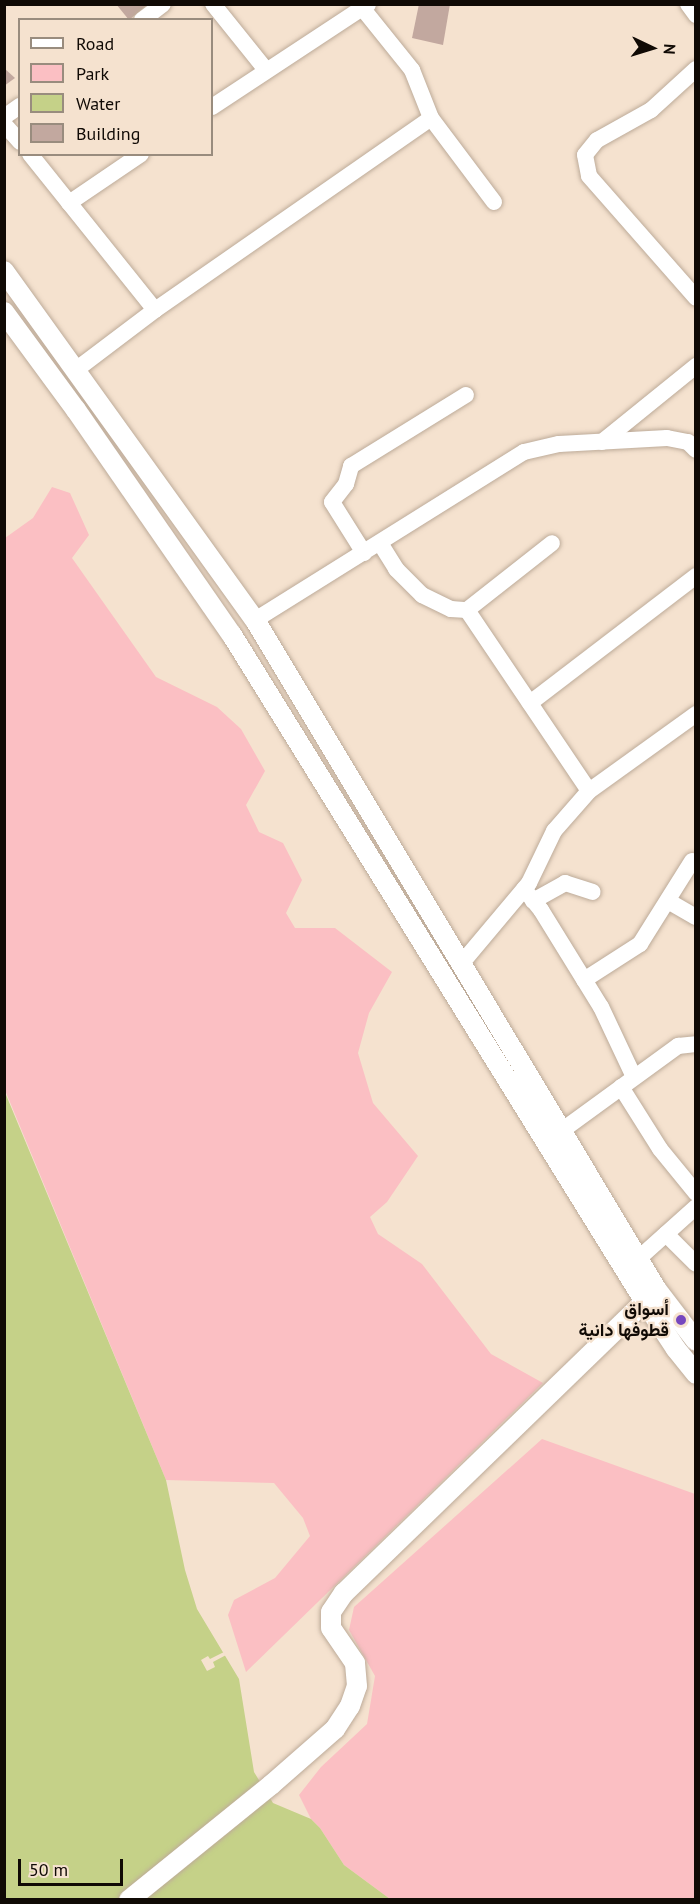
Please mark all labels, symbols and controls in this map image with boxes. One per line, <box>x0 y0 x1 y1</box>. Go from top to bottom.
legend <box>18 18 213 156</box>
north arrow <box>622 18 682 78</box>
text: Road <box>76 32 114 55</box>
text: N <box>660 43 680 55</box>
text: Park <box>76 62 109 85</box>
text: Water <box>76 92 120 115</box>
text: Building <box>76 122 140 145</box>
place label: أسواق قطوفها دانية <box>578 1299 669 1342</box>
marker: أسواق قطوفها دانية <box>674 1313 688 1327</box>
scale bar <box>21 1847 126 1885</box>
text: 50 m <box>29 1858 68 1881</box>

